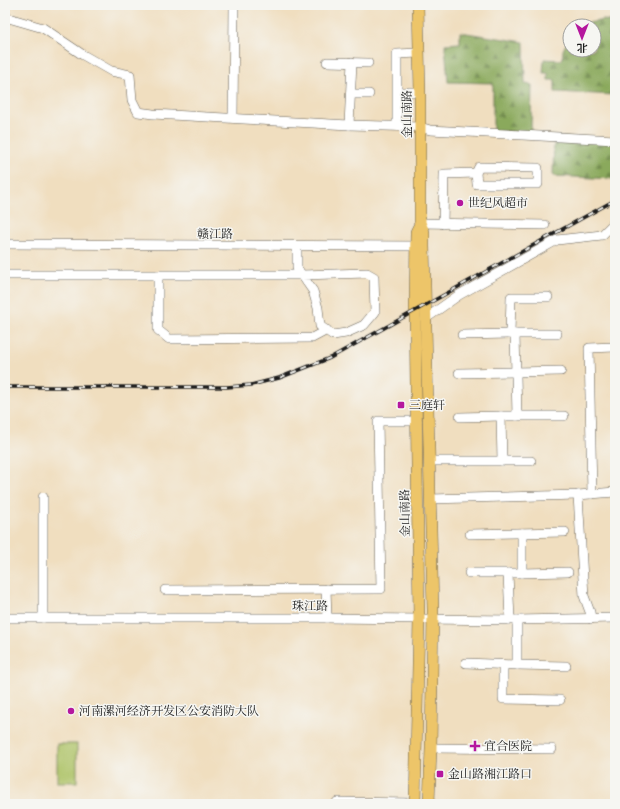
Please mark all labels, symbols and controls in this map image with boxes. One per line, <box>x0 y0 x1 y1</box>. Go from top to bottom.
north arrow <box>562 18 602 58</box>
text: 北 <box>577 41 588 54</box>
street label: 金山南路 <box>400 90 414 138</box>
place label: 世纪风超市 <box>468 196 528 210</box>
marker: 世纪风超市 <box>455 198 465 208</box>
street label: 赣江路 <box>197 227 233 241</box>
place label: 三庭轩 <box>409 398 445 412</box>
marker: 三庭轩 <box>396 400 406 410</box>
street label: 金山南路 <box>398 489 412 537</box>
street label: 珠江路 <box>292 599 328 613</box>
place label: 河南漯河经济开发区公安消防大队 <box>79 704 259 718</box>
marker: 河南漯河经济开发区公安消防大队 <box>66 706 76 716</box>
place label: 宜合医院 <box>484 739 532 753</box>
marker: 宜合医院 <box>469 740 481 752</box>
place label: 金山路湘江路口 <box>448 767 532 781</box>
marker: 金山路湘江路口 <box>435 769 445 779</box>

